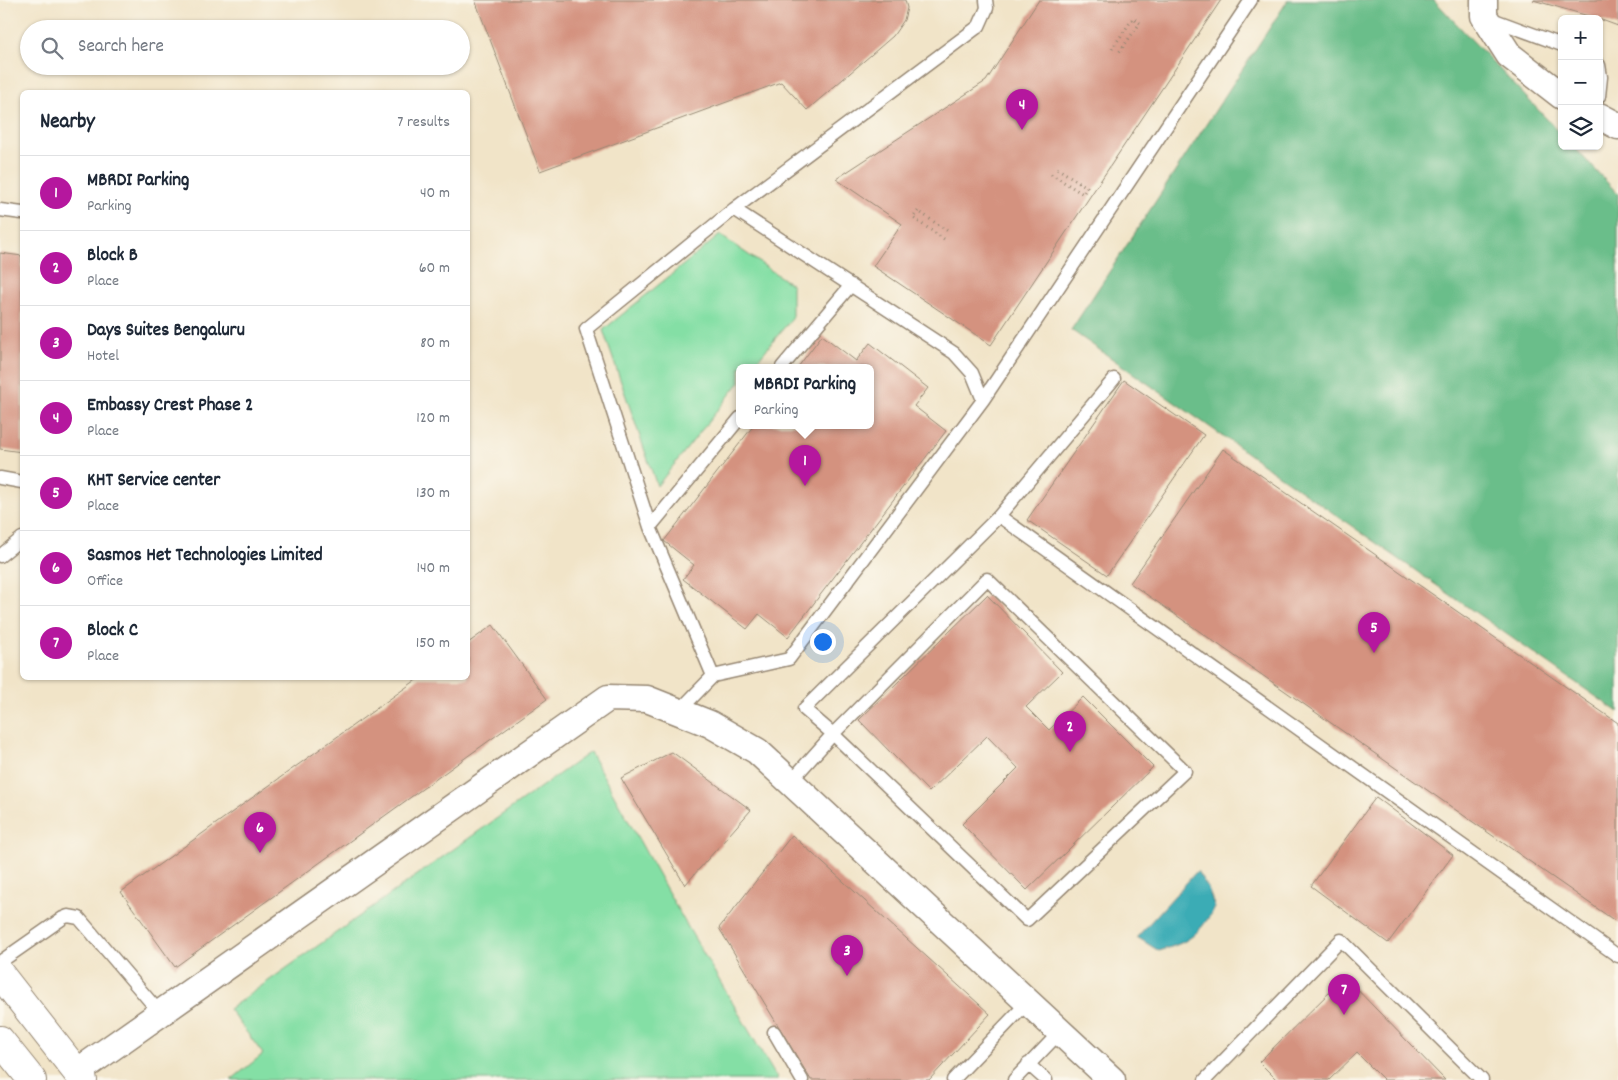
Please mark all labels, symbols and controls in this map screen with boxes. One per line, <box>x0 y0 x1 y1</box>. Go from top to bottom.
map controls <box>1558 15 1603 150</box>
button: + <box>1558 15 1603 60</box>
search box <box>20 20 470 75</box>
icon: search <box>38 34 66 62</box>
text: Search here <box>78 34 164 61</box>
button: − <box>1558 60 1603 105</box>
pin: 4 <box>1006 89 1038 130</box>
button: layers <box>1558 105 1603 150</box>
text: Nearby <box>40 108 95 138</box>
text: 7 results <box>397 111 450 134</box>
text: MBRDI Parking <box>87 168 189 195</box>
text: 1 <box>54 182 58 205</box>
text: 40 m <box>420 182 450 205</box>
text: Parking <box>87 195 132 218</box>
text: Block B <box>87 243 138 270</box>
text: 2 <box>53 257 60 280</box>
text: 60 m <box>419 257 450 280</box>
text: Place <box>87 270 119 293</box>
text: Days Suites Bengaluru <box>87 318 245 345</box>
text: 3 <box>52 332 60 355</box>
text: 80 m <box>420 332 450 355</box>
text: Hotel <box>87 345 119 368</box>
popup <box>736 364 874 429</box>
text: MBRDI Parking <box>754 372 856 399</box>
text: Embassy Crest Phase 2 <box>87 393 253 420</box>
text: Parking <box>754 399 798 422</box>
text: 4 <box>53 407 59 430</box>
text: 120 m <box>416 407 450 430</box>
text: Place <box>87 420 119 443</box>
pin: 1 <box>789 445 821 486</box>
text: KHT Service center <box>87 468 220 495</box>
text: 5 <box>52 482 60 505</box>
text: 130 m <box>416 482 450 505</box>
text: Place <box>87 495 119 518</box>
text: Sasmos Het Technologies Limited <box>87 543 323 570</box>
text: 6 <box>52 557 60 580</box>
text: 140 m <box>416 557 450 580</box>
text: Office <box>87 570 123 593</box>
pin: 5 <box>1358 612 1390 653</box>
text: Block C <box>87 618 138 645</box>
your location <box>810 629 836 655</box>
text: 7 <box>53 632 59 655</box>
text: 150 m <box>416 632 450 655</box>
text: Place <box>87 645 119 668</box>
pin: 2 <box>1054 711 1086 752</box>
pin: 6 <box>244 812 276 853</box>
pin: 3 <box>831 935 863 976</box>
pin: 7 <box>1328 974 1360 1015</box>

